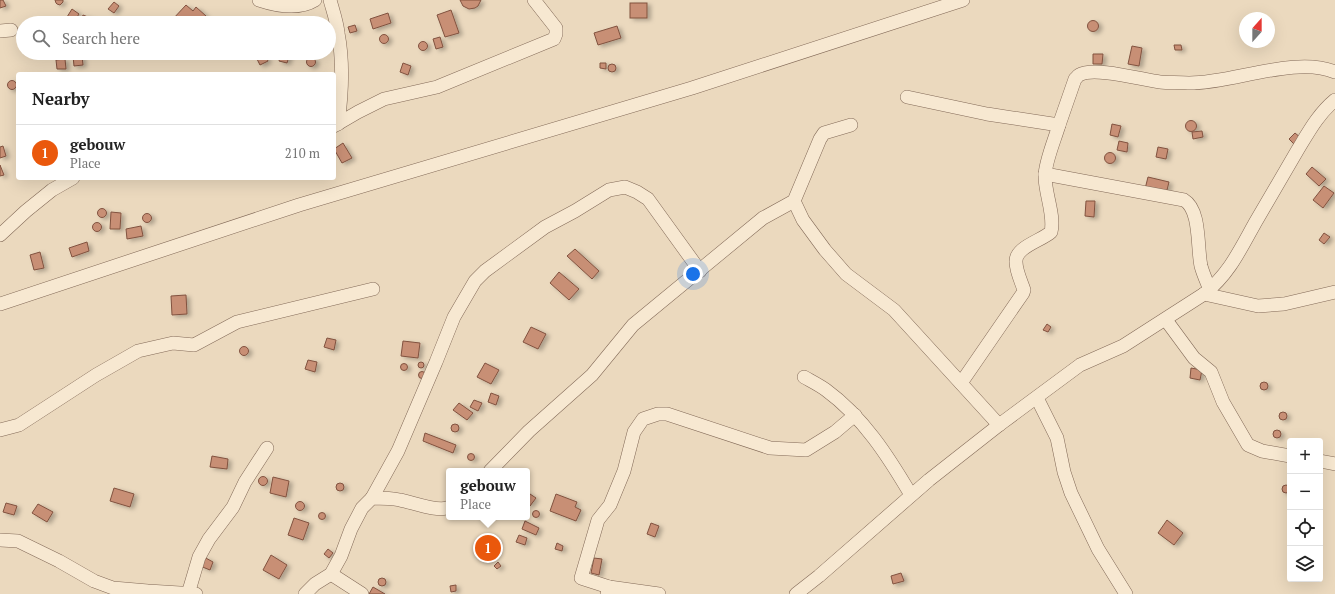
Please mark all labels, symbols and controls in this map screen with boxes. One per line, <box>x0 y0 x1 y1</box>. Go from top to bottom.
north arrow <box>1239 12 1275 48</box>
search box <box>16 16 336 60</box>
icon: search <box>30 27 52 49</box>
text: Search here <box>62 28 140 48</box>
text: Nearby <box>32 87 90 110</box>
text: gebouw <box>70 134 125 154</box>
text: 1 <box>41 144 49 162</box>
text: 210 m <box>285 144 320 162</box>
text: Place <box>70 154 101 172</box>
your location <box>683 264 703 284</box>
map controls <box>1287 438 1323 582</box>
button: + <box>1287 438 1323 474</box>
popup <box>446 468 530 520</box>
button: − <box>1287 474 1323 510</box>
text: gebouw <box>460 475 516 495</box>
text: Place <box>460 495 491 513</box>
button: locate <box>1287 510 1323 546</box>
pin: 1 <box>475 533 501 563</box>
button: layers <box>1287 546 1323 582</box>

